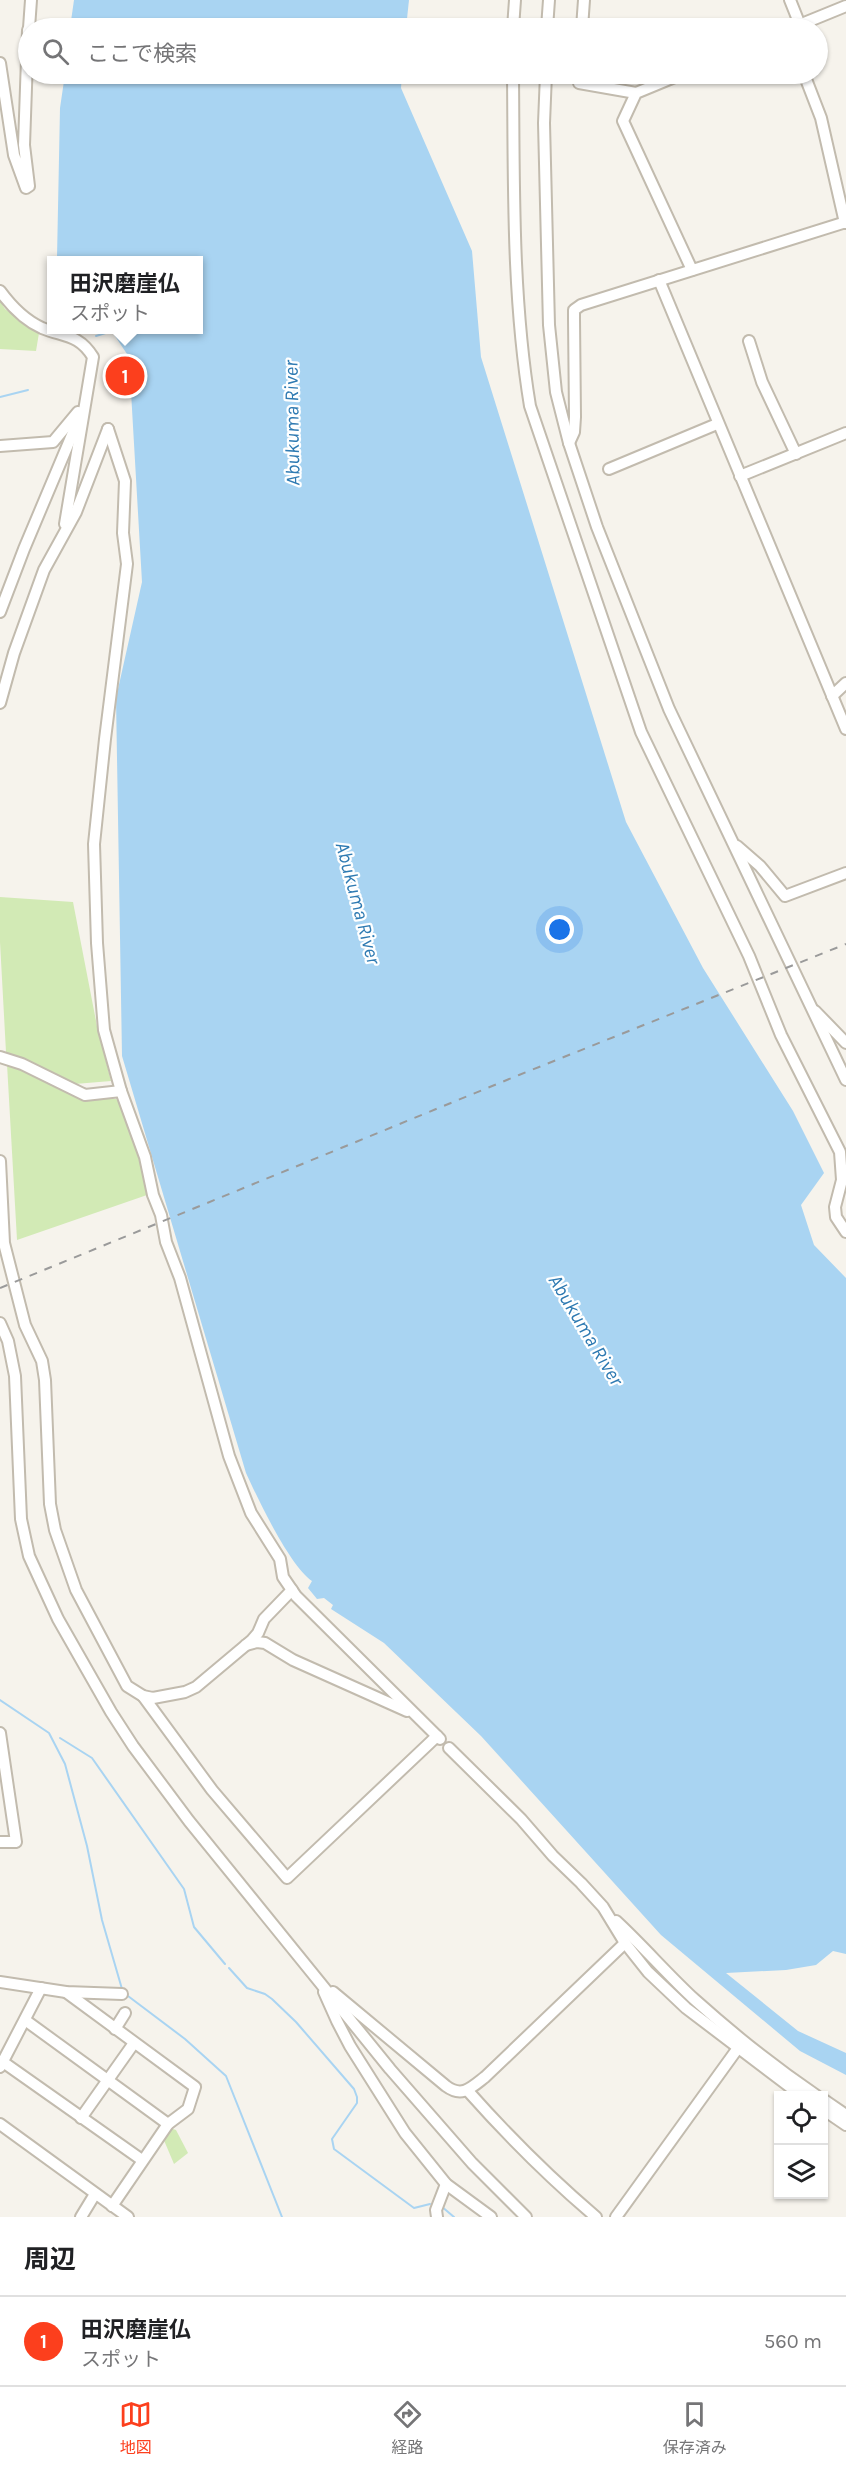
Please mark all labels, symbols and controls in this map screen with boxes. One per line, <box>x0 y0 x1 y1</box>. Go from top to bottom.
search box <box>18 18 828 84</box>
icon: search <box>39 35 72 68</box>
text: ここで検索 <box>87 41 197 67</box>
popup <box>47 256 203 334</box>
text: 田沢磨崖仏 <box>70 271 180 297</box>
text: スポット <box>70 302 150 325</box>
pin: 1 <box>106 354 144 398</box>
water label: Abukuma River <box>279 359 305 486</box>
water label: Abukuma River <box>331 839 386 968</box>
your location <box>545 915 574 944</box>
water label: Abukuma River <box>544 1270 629 1391</box>
map controls <box>774 2091 828 2199</box>
button: locate <box>774 2091 828 2145</box>
button: layers <box>774 2145 828 2199</box>
text: 周辺 <box>24 2244 76 2275</box>
text: 田沢磨崖仏 <box>81 2317 191 2343</box>
text: 1 <box>40 2330 47 2353</box>
text: 560 m <box>764 2330 822 2353</box>
text: スポット <box>81 2348 161 2371</box>
tab: 地図 <box>119 2398 152 2458</box>
tab: 経路 <box>391 2398 424 2458</box>
tab: 保存済み <box>663 2398 727 2458</box>

